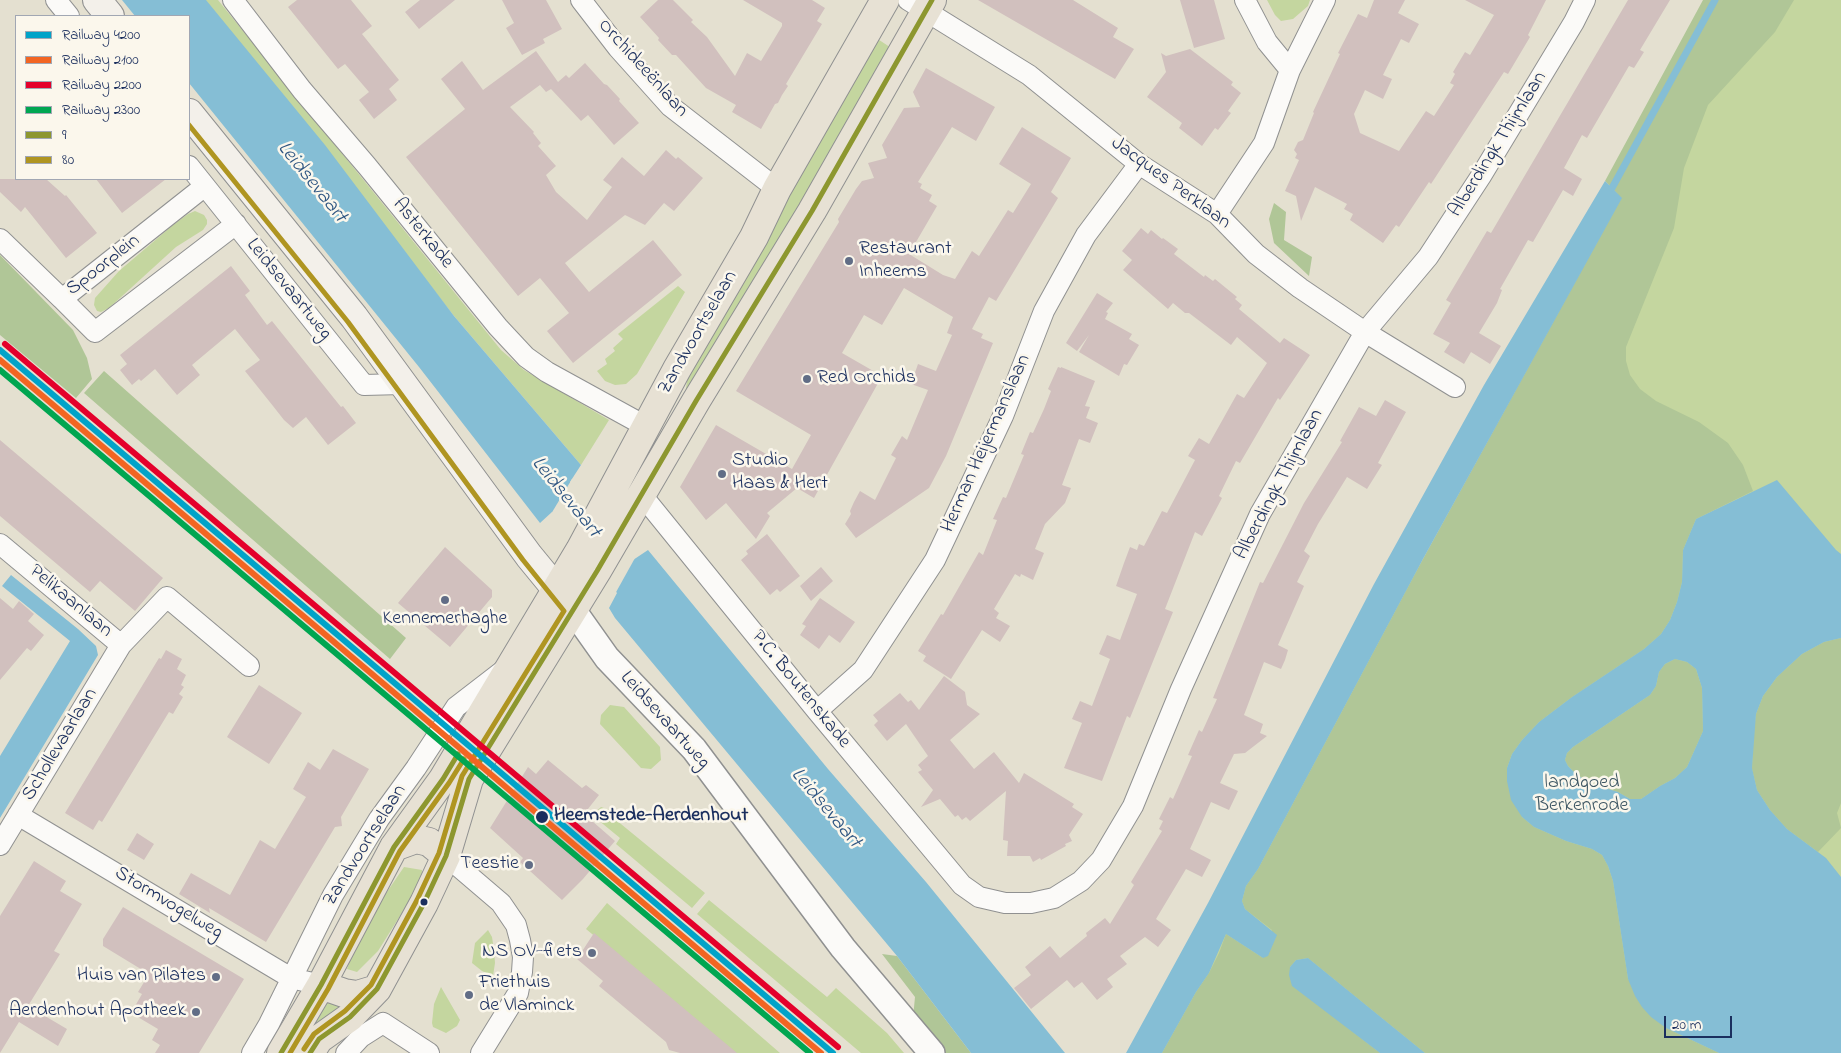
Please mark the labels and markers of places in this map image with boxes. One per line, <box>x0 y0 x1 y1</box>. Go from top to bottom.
place label: Restaurant Inheems <box>859 238 952 285</box>
marker: Restaurant Inheems <box>843 255 855 267</box>
place label: Red Orchids <box>817 367 916 391</box>
marker: Red Orchids <box>801 373 813 385</box>
place label: Studio Haas & Hert <box>732 450 828 497</box>
marker: Studio Haas & Hert <box>716 468 728 480</box>
marker: Kennemerhaghe <box>439 594 451 606</box>
place label: Kennemerhaghe <box>383 608 507 632</box>
place label: Heemstede-Aerdenhout <box>554 805 748 829</box>
marker: Heemstede-Aerdenhout <box>534 809 550 825</box>
place label: Teestie <box>460 853 519 877</box>
marker: Teestie <box>523 859 535 871</box>
unlabelled marker <box>419 897 429 907</box>
place label: NS OV-fiets <box>482 941 582 965</box>
marker: NS OV-fiets <box>586 947 598 959</box>
place label: Huis van Pilates <box>77 965 206 989</box>
marker: Huis van Pilates <box>210 971 222 983</box>
place label: Friethuis de Vlaminck <box>479 972 574 1019</box>
marker: Friethuis de Vlaminck <box>463 989 475 1001</box>
place label: Aerdenhout Apotheek <box>9 1000 186 1024</box>
marker: Aerdenhout Apotheek <box>190 1006 202 1018</box>

